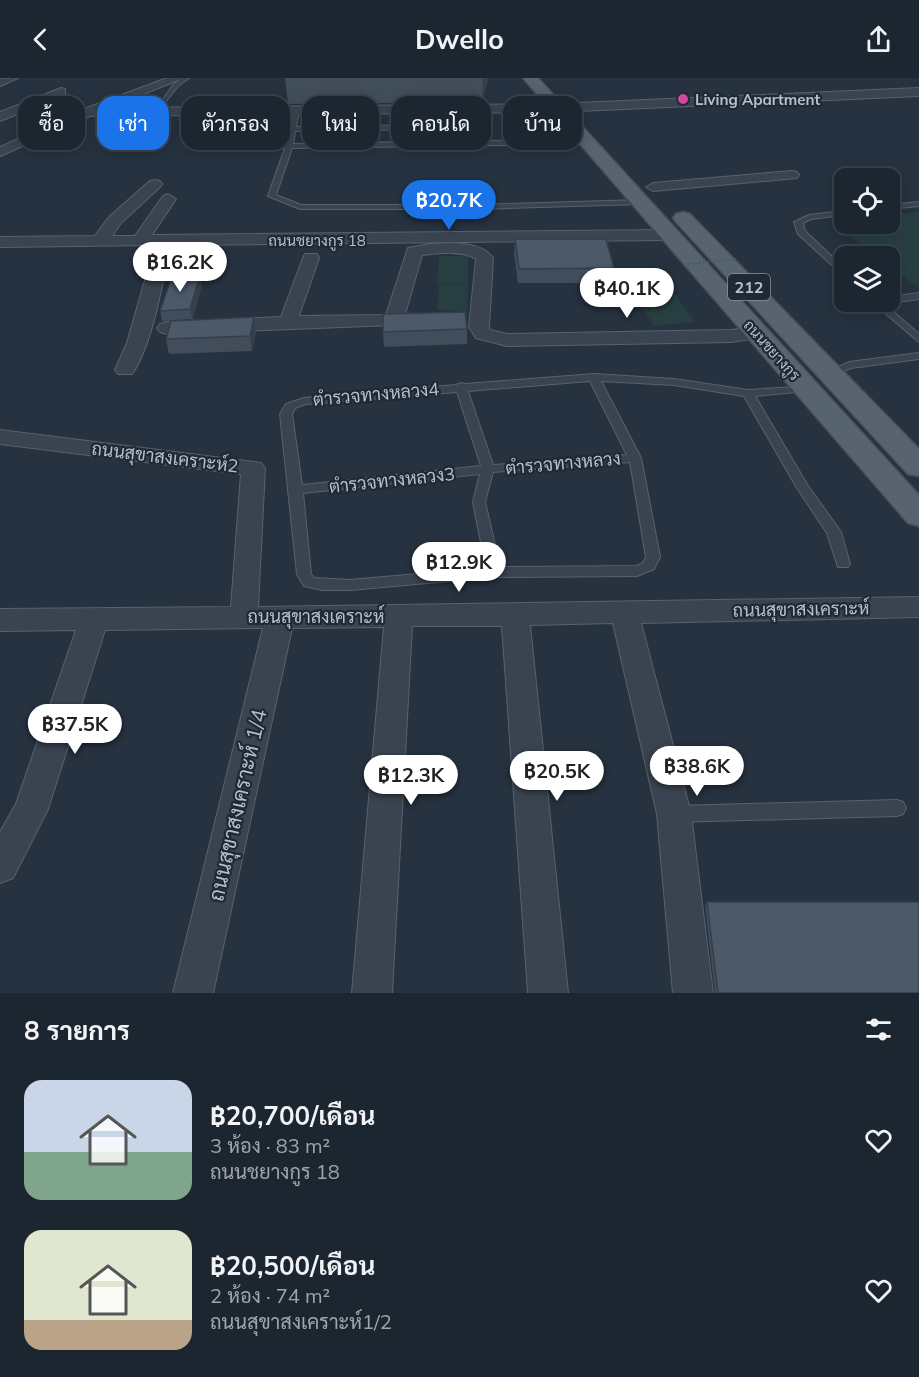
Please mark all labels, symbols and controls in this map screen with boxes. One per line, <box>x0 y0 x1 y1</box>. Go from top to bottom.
text: Dwello <box>415 22 504 56</box>
icon: back <box>24 23 57 56</box>
icon: share <box>862 23 895 56</box>
place label: Living Apartment <box>695 90 820 109</box>
marker: Living Apartment <box>676 92 690 106</box>
chip: ซื้อ <box>18 96 85 150</box>
chip: เช่า <box>97 96 169 150</box>
chip: ตัวกรอง <box>181 96 290 150</box>
chip: ใหม่ <box>302 96 379 150</box>
chip: คอนโด <box>391 96 491 150</box>
chip: บ้าน <box>503 96 582 150</box>
map controls <box>834 168 900 312</box>
button: locate <box>834 168 900 234</box>
pin: ฿20.7K <box>400 180 498 231</box>
text: ฿20.7K <box>416 187 482 212</box>
street label: ถนนชยางกูร 18 <box>268 231 366 251</box>
pin: ฿16.2K <box>131 242 229 293</box>
button: layers <box>834 246 900 312</box>
text: ฿16.2K <box>147 249 213 274</box>
pin: ฿40.1K <box>578 268 676 319</box>
road number: 212 <box>728 274 770 300</box>
text: ฿40.1K <box>594 275 660 300</box>
street label: ถนนชยางกูร <box>739 316 804 385</box>
street label: ตำรวจทางหลวง4 <box>312 377 440 411</box>
street label: ถนนสุขาสงเคราะห์2 <box>90 436 240 478</box>
street label: ตำรวจทางหลวง <box>504 447 622 479</box>
street label: ตำรวจทางหลวง3 <box>328 462 456 498</box>
pin: ฿12.9K <box>410 542 508 593</box>
text: ฿12.9K <box>426 549 492 574</box>
street label: ถนนสุขาสงเคราะห์ <box>732 595 870 623</box>
street label: ถนนสุขาสงเคราะห์ <box>248 604 384 629</box>
pin: ฿37.5K <box>26 704 124 755</box>
street label: ถนนสุขาสงเคราะห์ 1/4 <box>202 706 274 904</box>
text: ฿37.5K <box>42 711 108 736</box>
pin: ฿38.6K <box>648 746 746 797</box>
pin: ฿20.5K <box>508 751 606 802</box>
text: ฿38.6K <box>664 753 730 778</box>
pin: ฿12.3K <box>362 755 460 806</box>
text: ฿20.5K <box>524 758 590 783</box>
text: ฿12.3K <box>378 762 444 787</box>
icon: filters <box>862 1013 895 1046</box>
text: 8 รายการ <box>24 1014 130 1047</box>
text: ฿20,700/เดือน <box>210 1099 375 1132</box>
icon: home <box>72 1104 144 1176</box>
icon: heart <box>862 1124 895 1157</box>
text: 3 ห้อง · 83 m² <box>210 1133 330 1158</box>
text: ถนนชยางกูร 18 <box>210 1159 340 1184</box>
text: ฿20,500/เดือน <box>210 1249 375 1282</box>
icon: home <box>72 1254 144 1326</box>
icon: heart <box>862 1274 895 1307</box>
text: 2 ห้อง · 74 m² <box>210 1283 330 1308</box>
text: ถนนสุขาสงเคราะห์1/2 <box>210 1309 392 1334</box>

